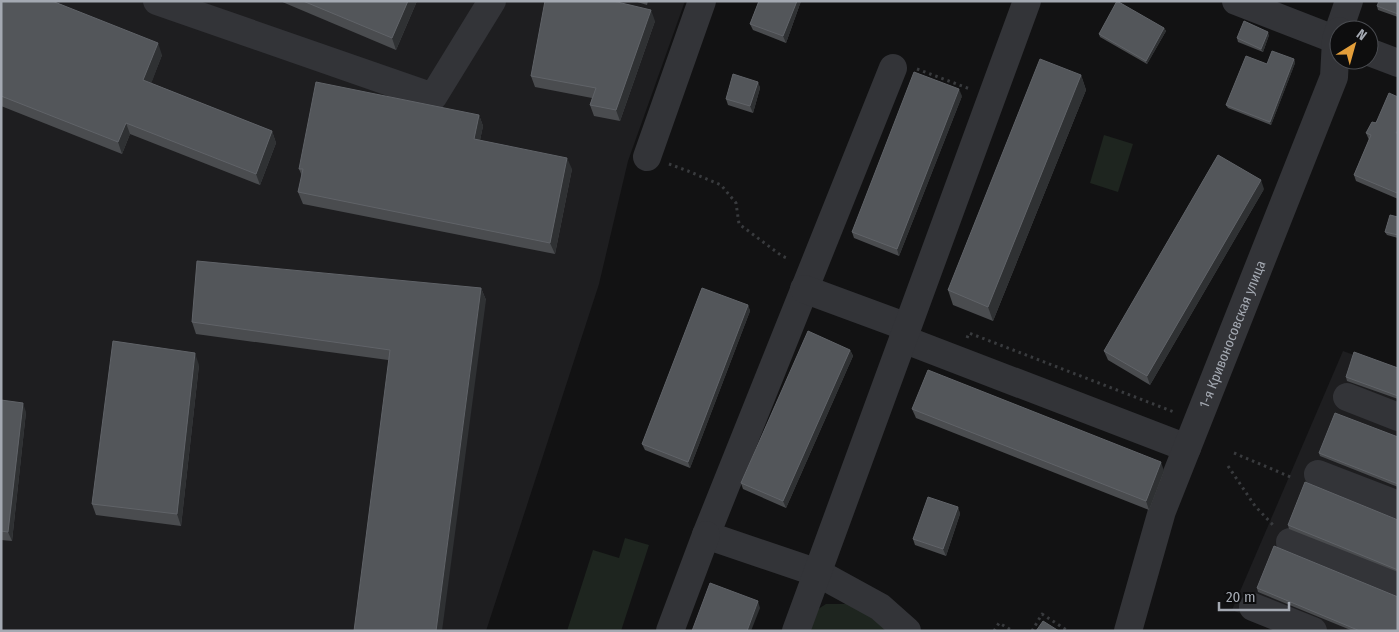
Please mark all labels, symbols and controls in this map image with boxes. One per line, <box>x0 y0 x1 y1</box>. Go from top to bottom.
north arrow <box>1329 20 1379 70</box>
text: N <box>1353 26 1370 44</box>
street label: 1-я Кривоносовская улица <box>1196 258 1269 410</box>
scale bar <box>1219 580 1289 612</box>
text: 20 m <box>1226 588 1256 606</box>

